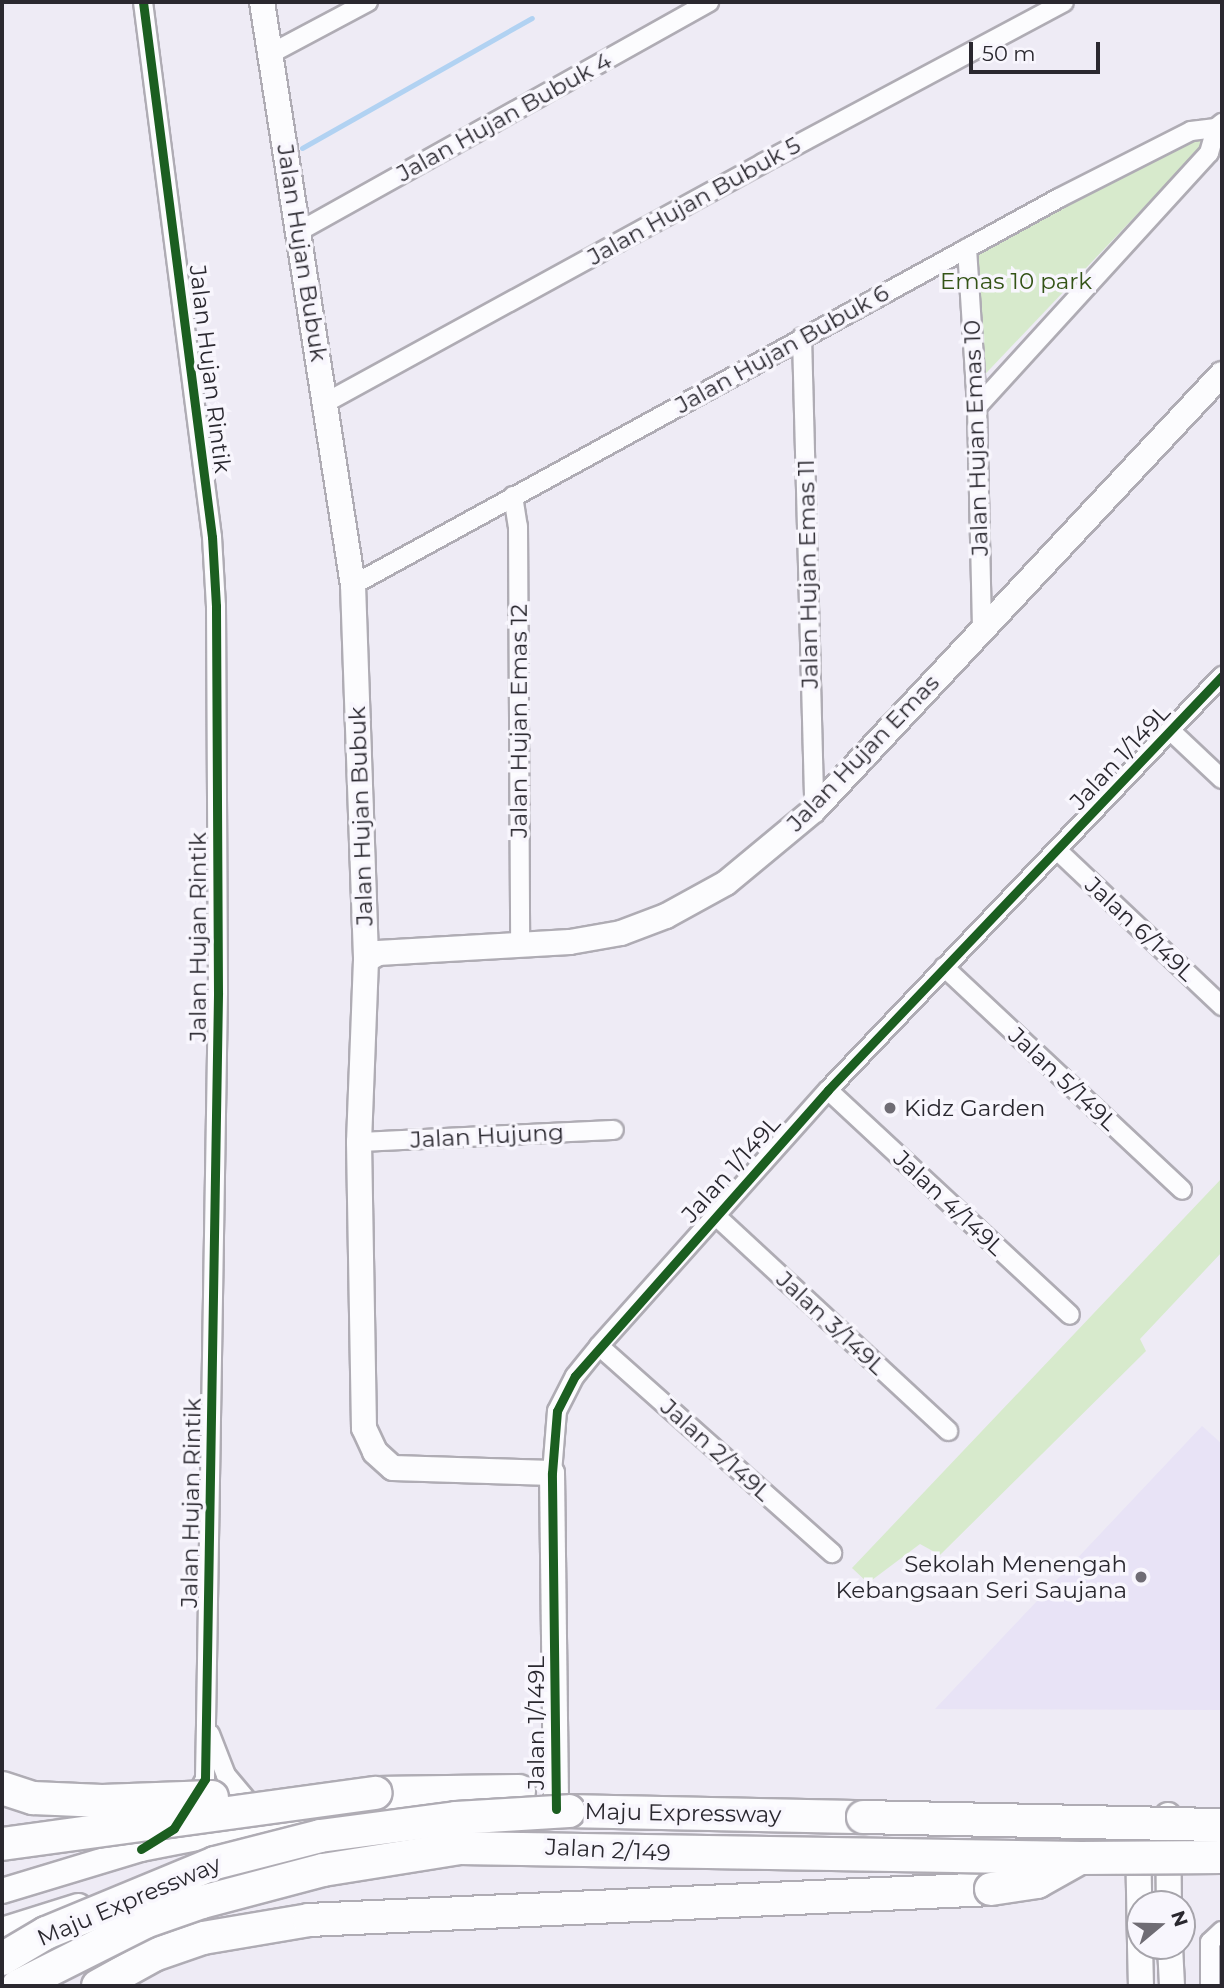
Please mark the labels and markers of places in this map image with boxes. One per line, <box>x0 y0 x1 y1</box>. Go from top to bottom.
place label: Kidz Garden <box>904 1094 1045 1122</box>
marker: Kidz Garden <box>882 1100 898 1116</box>
place label: Sekolah Menengah Kebangsaan Seri Saujana <box>836 1550 1127 1604</box>
marker: Sekolah Menengah Kebangsaan Seri Saujana <box>1133 1569 1149 1585</box>

